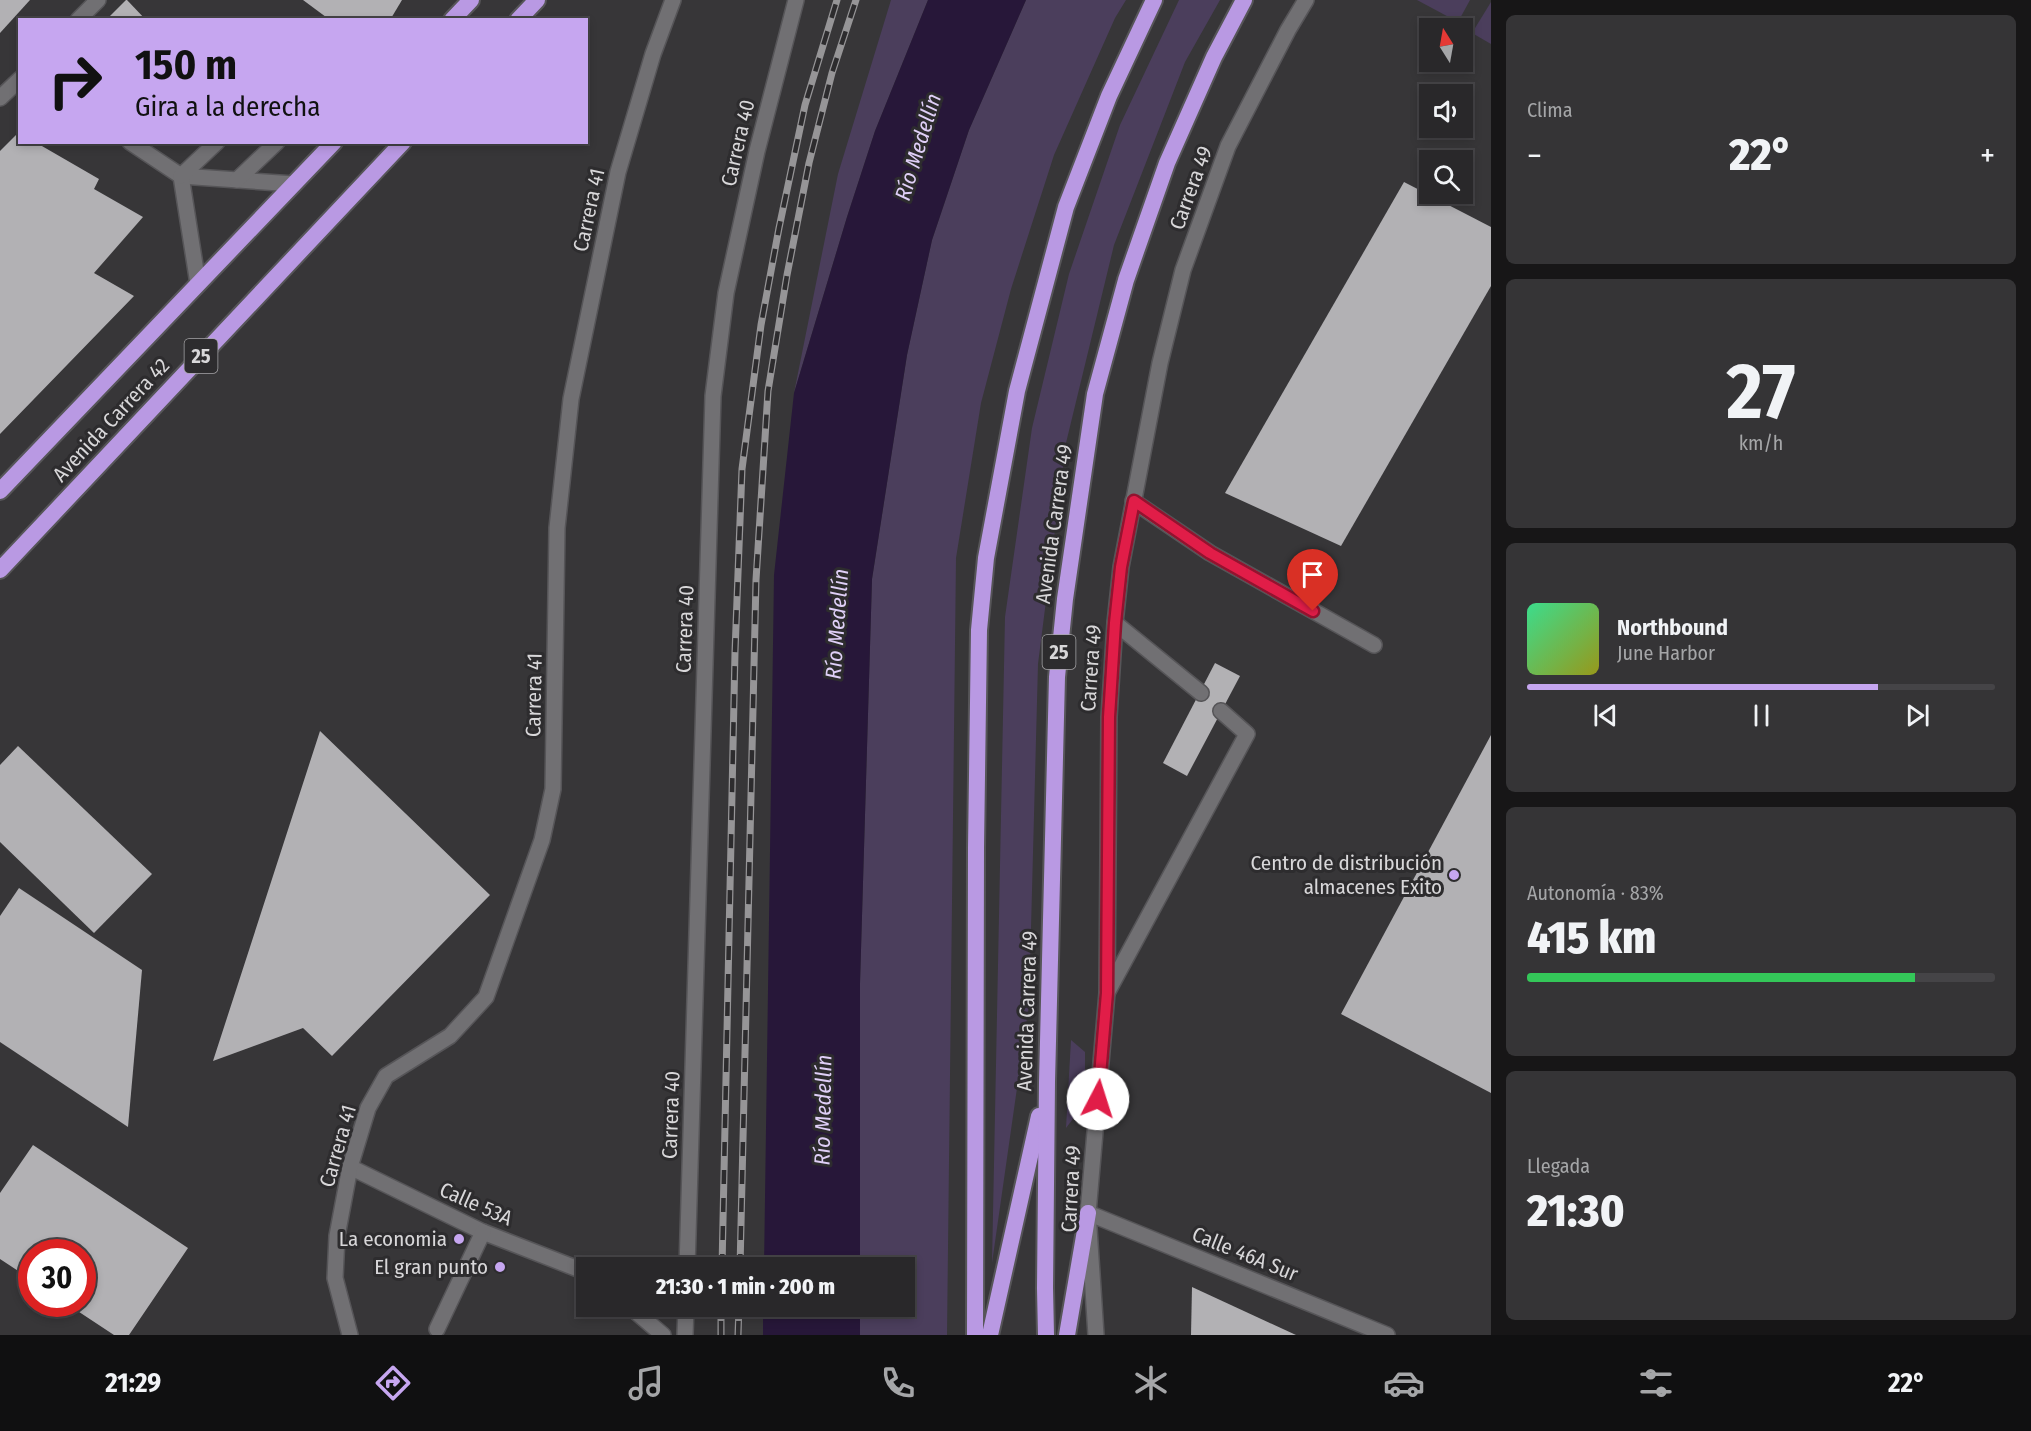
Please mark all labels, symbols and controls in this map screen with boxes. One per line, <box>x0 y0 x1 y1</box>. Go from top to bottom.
north arrow <box>1419 18 1473 72</box>
map controls <box>1419 18 1473 204</box>
text: 150 m <box>135 40 237 90</box>
icon: right <box>36 42 114 120</box>
button: sound <box>1419 84 1473 138</box>
water label: Río Medellín <box>889 90 947 204</box>
text: Gira a la derecha <box>135 91 320 123</box>
street label: Carrera 40 <box>715 97 761 189</box>
text: Clima <box>1527 98 1572 122</box>
text: 22° <box>1729 128 1793 182</box>
text: − <box>1527 136 1542 176</box>
text: + <box>1980 136 1995 176</box>
street label: Carrera 49 <box>1164 143 1218 233</box>
button: search <box>1419 150 1473 204</box>
street label: Carrera 41 <box>568 166 610 254</box>
road number: 25 <box>184 339 218 373</box>
text: 27 <box>1727 345 1795 439</box>
street label: Avenida Carrera 42 <box>47 353 175 487</box>
text: km/h <box>1739 431 1783 455</box>
street label: Avenida Carrera 49 <box>1030 443 1078 605</box>
pin <box>1287 549 1338 611</box>
icon: arrive <box>1296 558 1329 591</box>
water label: Río Medellín <box>820 568 854 680</box>
street label: Carrera 40 <box>670 584 700 674</box>
text: Northbound <box>1617 614 1728 641</box>
street label: Carrera 49 <box>1075 624 1107 712</box>
road number: 25 <box>1042 635 1076 669</box>
text: June Harbor <box>1617 641 1715 665</box>
street label: Carrera 41 <box>520 653 548 737</box>
icon: previous <box>1589 699 1622 732</box>
icon: pause <box>1745 699 1778 732</box>
icon: next <box>1901 699 1934 732</box>
place label: Centro de distribución almacenes Exito <box>1251 850 1442 900</box>
marker: Centro de distribución almacenes Exito <box>1447 868 1461 882</box>
text: Autonomía · 83% <box>1527 881 1664 905</box>
text: 415 km <box>1527 911 1656 965</box>
street label: Avenida Carrera 49 <box>1011 930 1043 1092</box>
water label: Río Medellín <box>809 1054 837 1166</box>
position arrow <box>1066 1067 1130 1131</box>
street label: Carrera 40 <box>656 1070 686 1160</box>
street label: Carrera 41 <box>314 1102 362 1190</box>
street label: Carrera 49 <box>1056 1145 1086 1233</box>
text: Llegada <box>1527 1154 1590 1178</box>
street label: Calle 53A <box>436 1176 516 1232</box>
text: 21:30 <box>1527 1184 1625 1238</box>
street label: Calle 46A Sur <box>1188 1221 1302 1287</box>
place label: La economia <box>339 1226 447 1252</box>
marker: La economia <box>452 1232 466 1246</box>
speed limit sign: 30 <box>18 1239 96 1317</box>
place label: El gran punto <box>374 1254 488 1280</box>
marker: El gran punto <box>493 1260 507 1274</box>
text: 21:30 · 1 min · 200 m <box>656 1273 835 1300</box>
icon: directions <box>372 1362 414 1404</box>
icon: music <box>625 1362 667 1404</box>
icon: phone <box>877 1362 919 1404</box>
icon: climate <box>1130 1362 1172 1404</box>
icon: car <box>1383 1362 1425 1404</box>
icon: filters <box>1635 1362 1677 1404</box>
text: 21:29 <box>105 1367 161 1399</box>
text: 22° <box>1888 1367 1926 1399</box>

